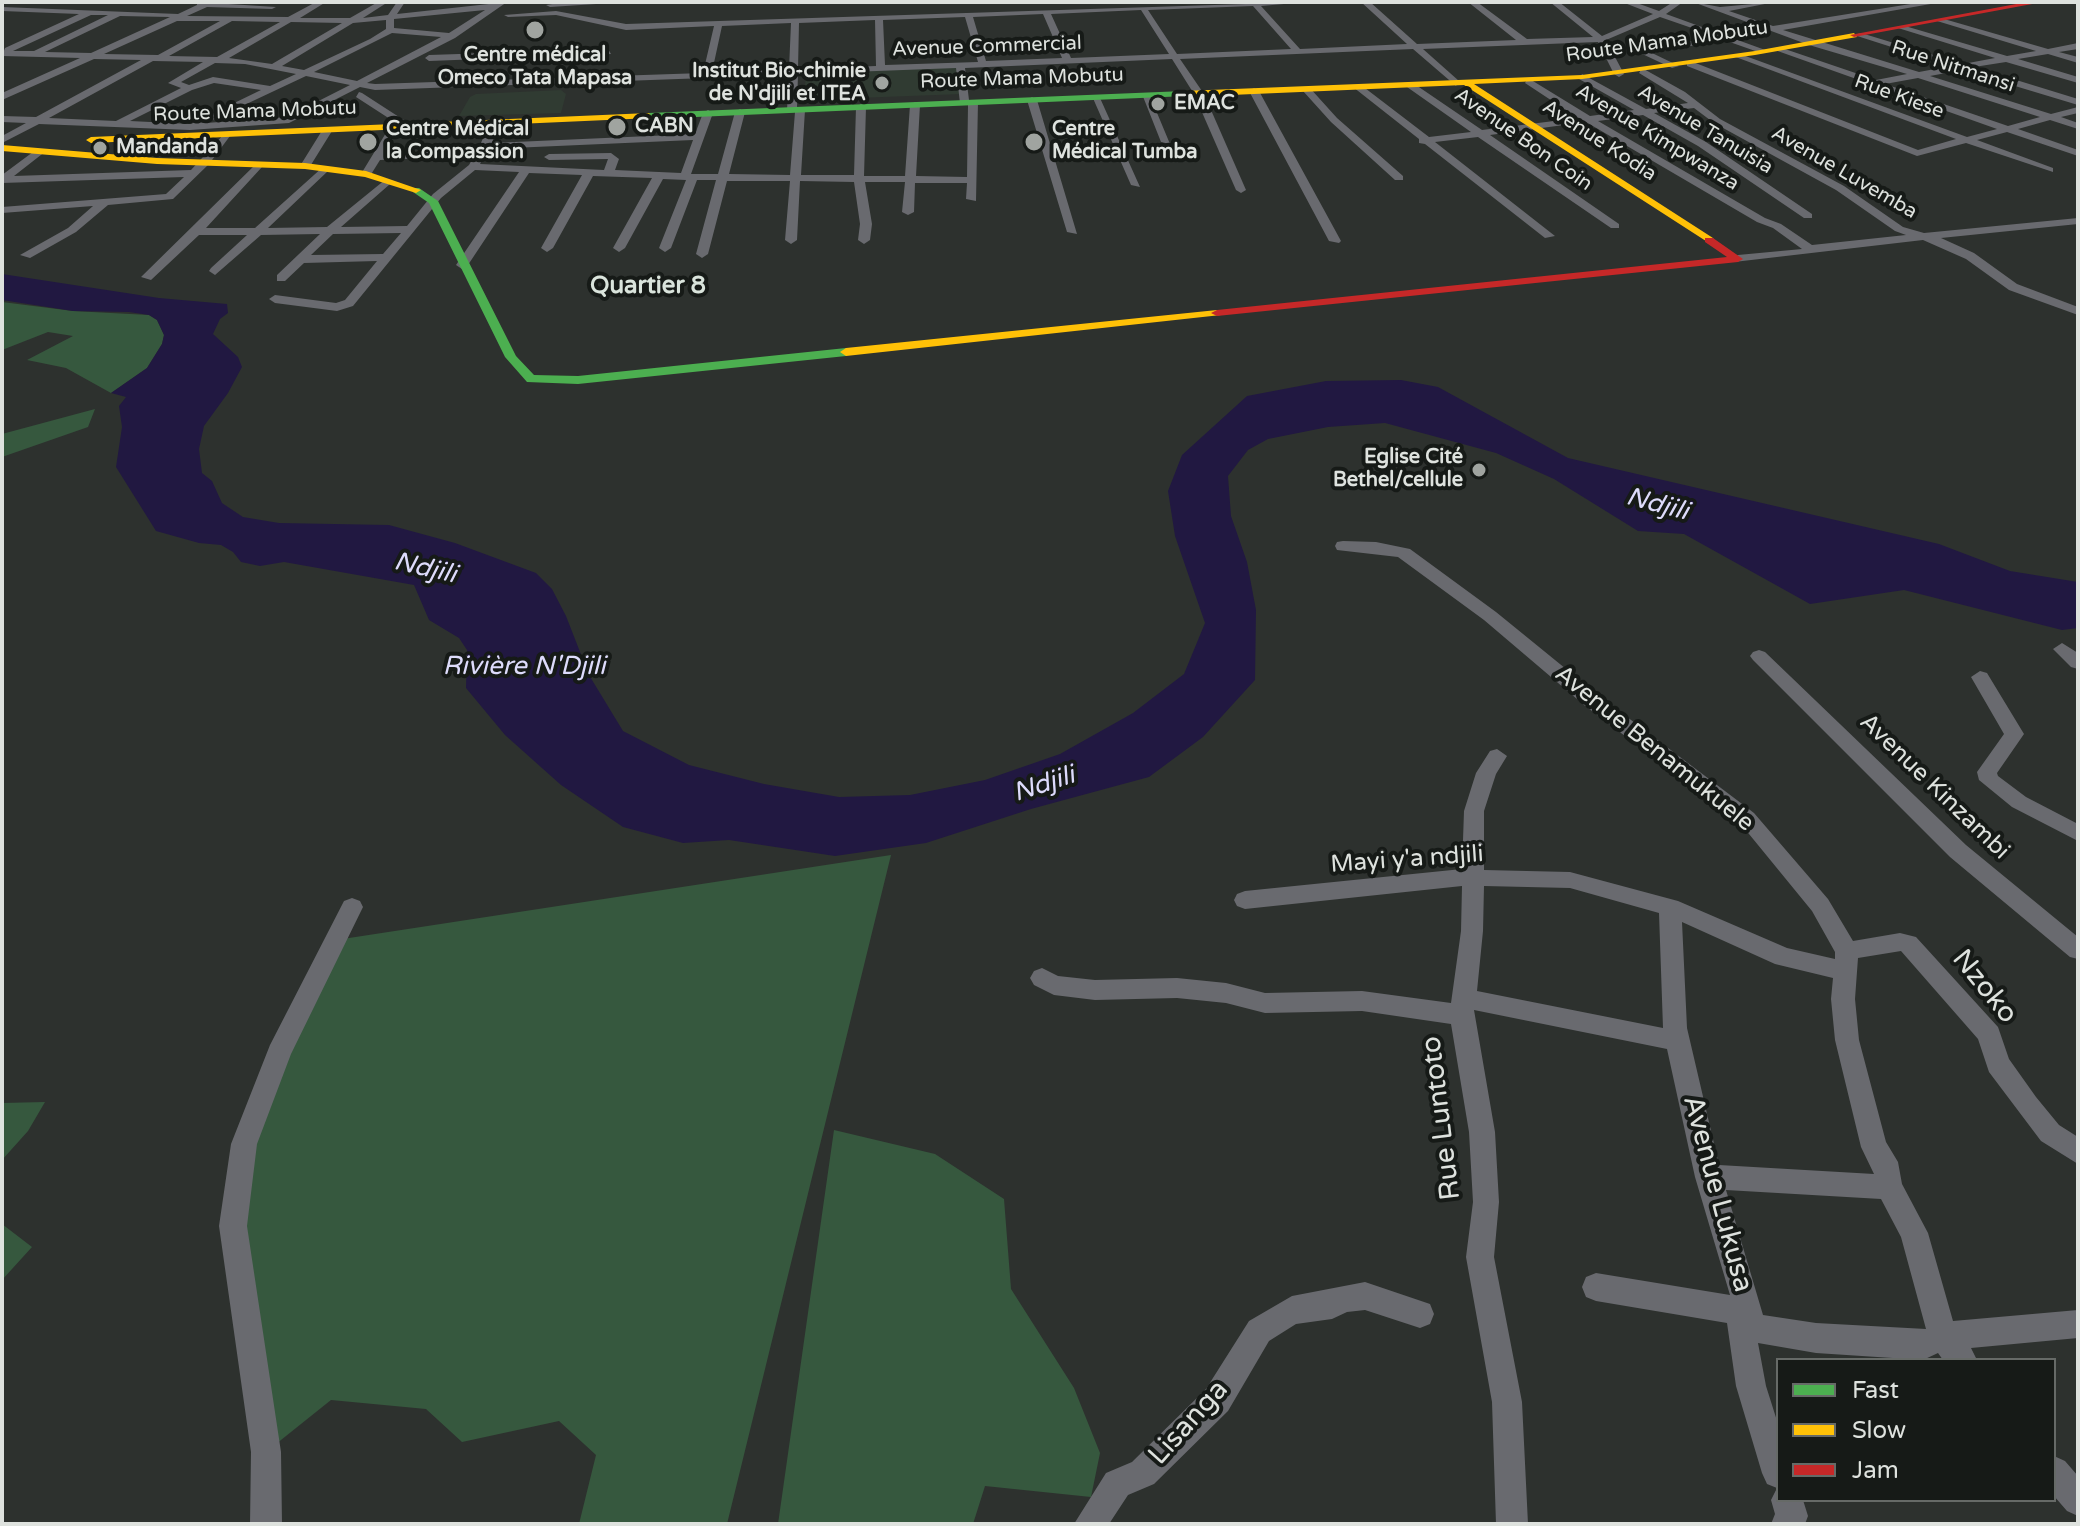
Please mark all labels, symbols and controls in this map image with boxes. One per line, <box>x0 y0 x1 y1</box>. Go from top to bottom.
street label: Route Mama Mobutu <box>1564 16 1770 68</box>
marker: Centre médical Omeco Tata Mapasa <box>524 19 546 41</box>
street label: Avenue Commercial <box>892 32 1082 62</box>
street label: Rue Nitmansi <box>1889 36 2017 98</box>
place label: Centre médical Omeco Tata Mapasa <box>438 44 632 91</box>
place label: Institut Bio-chimie de N'djili et ITEA <box>692 60 866 107</box>
street label: Route Mama Mobutu <box>920 63 1124 95</box>
street label: Rue Kiese <box>1851 70 1947 124</box>
marker: Institut Bio-chimie de N'djili et ITEA <box>873 74 891 92</box>
street label: Avenue Kimpwanza <box>1571 80 1743 196</box>
street label: Avenue Tanuisia <box>1633 80 1777 180</box>
street label: Avenue Bon Coin <box>1449 83 1597 197</box>
place label: EMAC <box>1174 92 1235 116</box>
marker: EMAC <box>1149 95 1167 113</box>
street label: Avenue Kodia <box>1537 95 1661 187</box>
street label: Route Mama Mobutu <box>153 96 357 128</box>
place label: CABN <box>635 115 694 139</box>
marker: CABN <box>606 116 628 138</box>
place label: Centre Médical la Compassion <box>386 118 529 165</box>
place label: Centre Médical Tumba <box>1052 118 1197 165</box>
street label: Avenue Luvemba <box>1767 121 1921 225</box>
marker: Centre Médical la Compassion <box>357 131 379 153</box>
marker: Centre Médical Tumba <box>1023 131 1045 153</box>
place label: Mandanda <box>116 136 219 160</box>
marker: Mandanda <box>91 139 109 157</box>
district label: Quartier 8 <box>590 273 706 301</box>
place label: Eglise Cité Bethel/cellule <box>1333 446 1463 493</box>
marker: Eglise Cité Bethel/cellule <box>1470 461 1488 479</box>
water label: Ndjili <box>1623 482 1691 528</box>
water label: Ndjili <box>391 547 459 591</box>
water label: Rivière N'Djili <box>443 651 605 683</box>
street label: Avenue Benamukuele <box>1549 660 1759 838</box>
street label: Avenue Kinzambi <box>1853 708 2015 866</box>
water label: Ndjili <box>1009 760 1079 810</box>
street label: Mayi y'a ndjili <box>1330 840 1484 880</box>
street label: Nzoko <box>1944 943 2024 1031</box>
street label: Rue Luntoto <box>1415 1034 1469 1202</box>
street label: Avenue Lukusa <box>1675 1092 1759 1296</box>
legend <box>1776 1358 2056 1502</box>
street label: Lisanga <box>1142 1374 1236 1472</box>
text: Fast <box>1852 1376 1899 1405</box>
text: Slow <box>1852 1416 1906 1445</box>
text: Jam <box>1852 1456 1899 1485</box>

